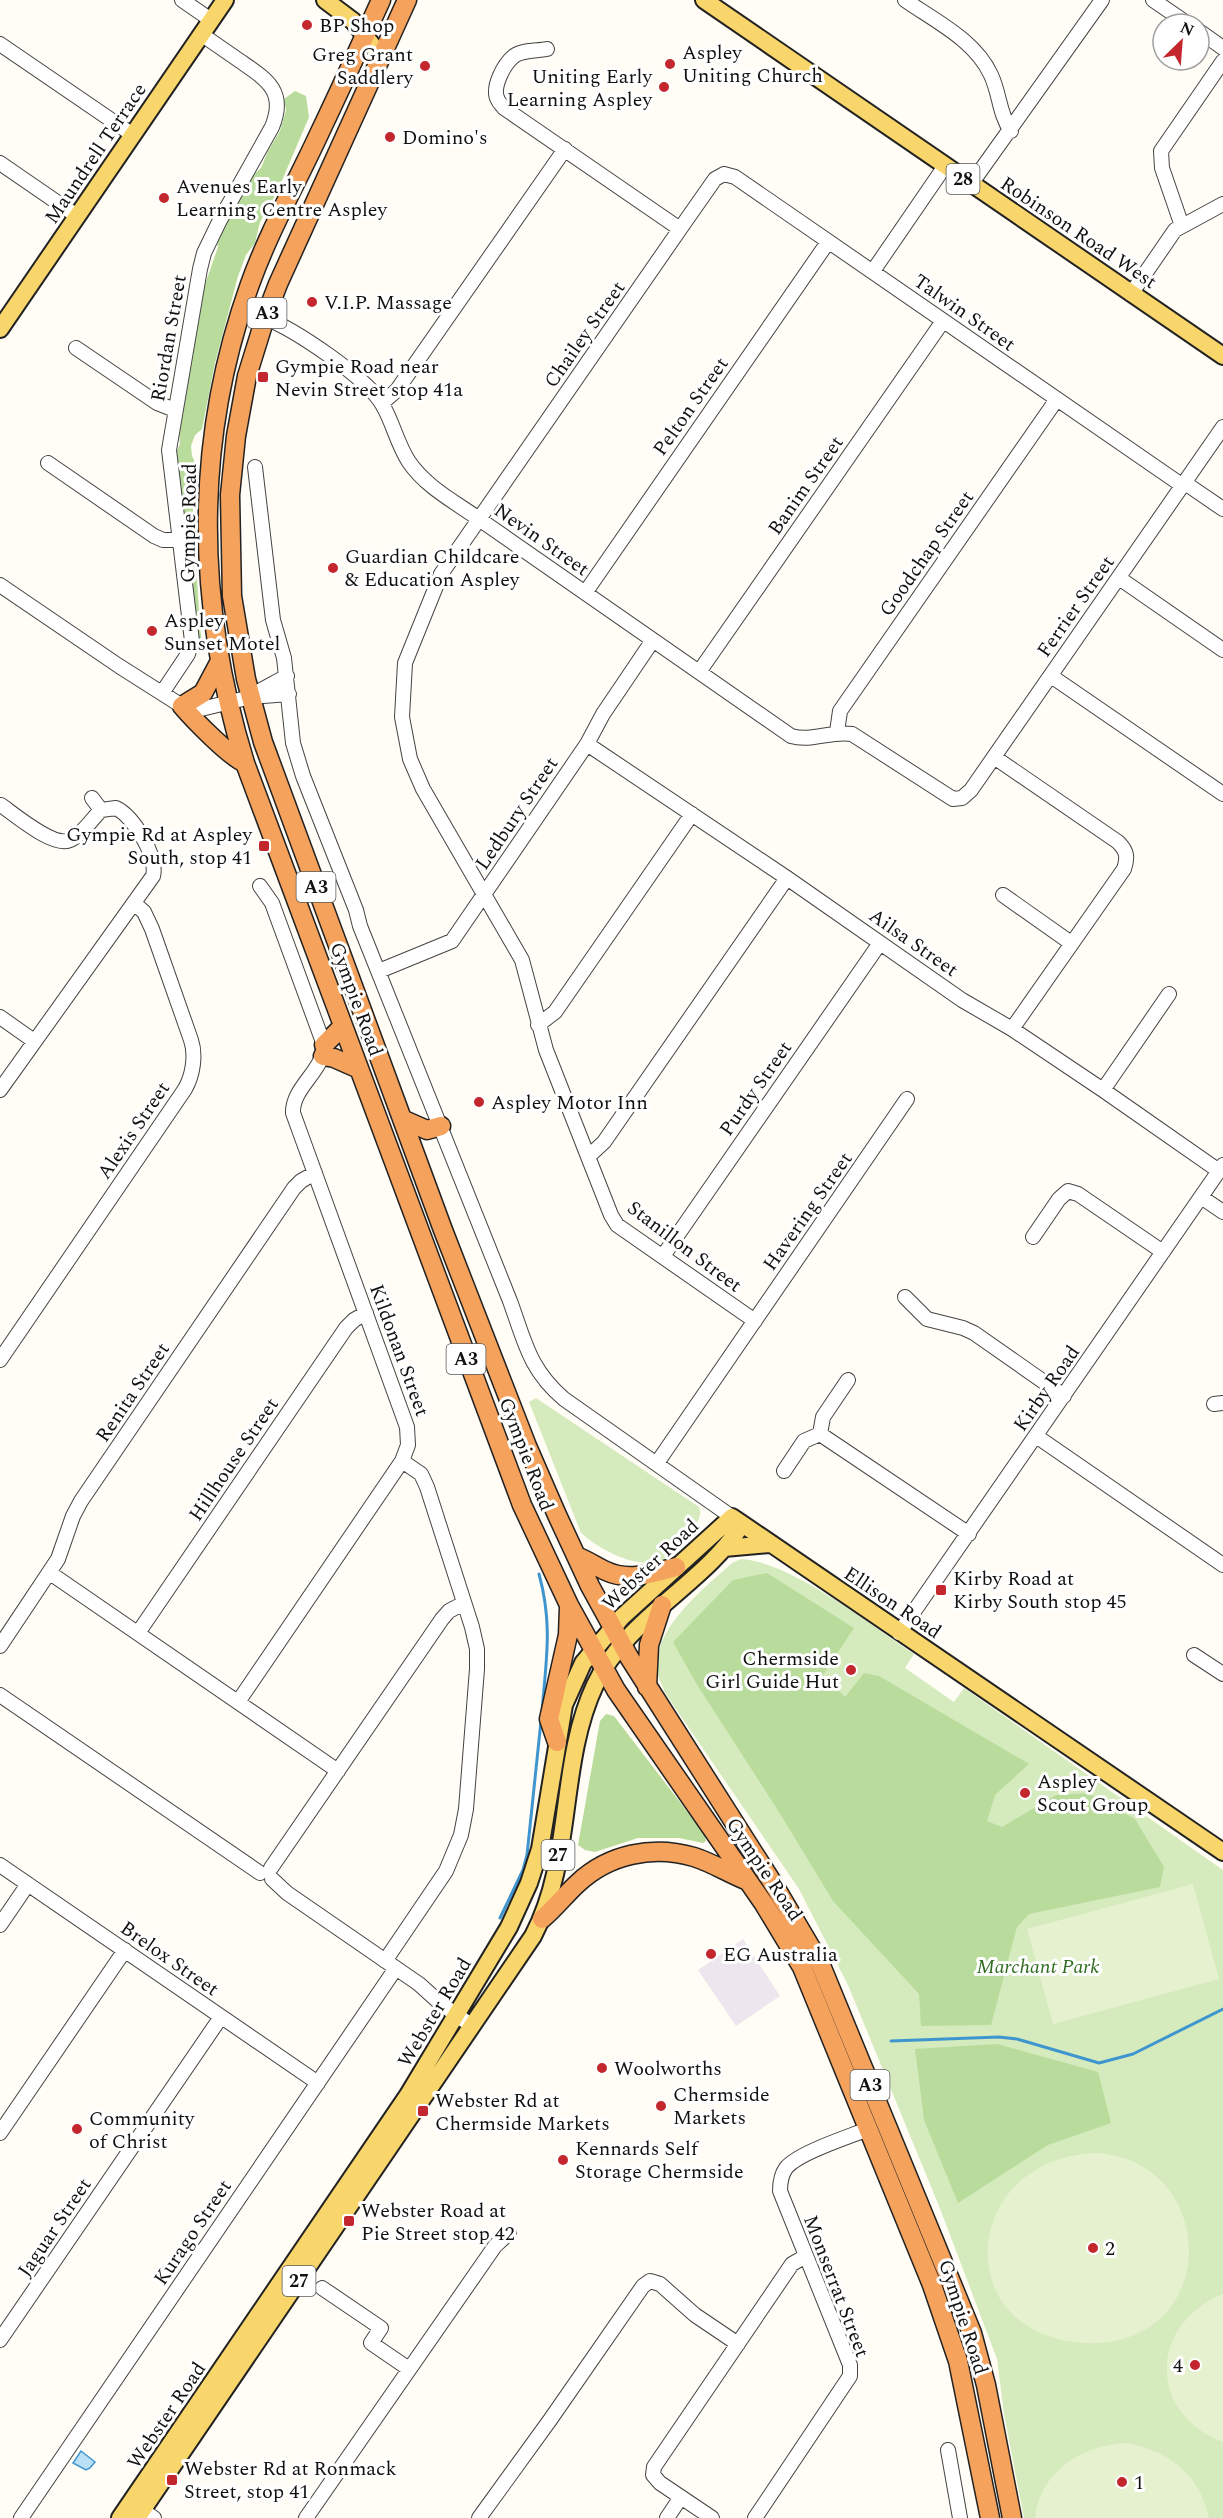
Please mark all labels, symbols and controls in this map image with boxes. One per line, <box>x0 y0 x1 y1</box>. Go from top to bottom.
place label: BP Shop <box>319 11 394 41</box>
north arrow <box>1151 12 1211 72</box>
text: N <box>1176 16 1198 43</box>
marker: BP Shop <box>300 18 314 32</box>
place label: Aspley Uniting Church <box>682 38 823 91</box>
place label: Greg Grant Saddlery <box>312 40 414 93</box>
marker: Aspley Uniting Church <box>663 57 677 71</box>
marker: Greg Grant Saddlery <box>418 59 432 73</box>
place label: Uniting Early Learning Aspley <box>507 62 653 115</box>
street label: Maundrell Terrace <box>37 77 154 230</box>
marker: Uniting Early Learning Aspley <box>657 80 671 94</box>
place label: Domino's <box>402 123 488 153</box>
marker: Domino's <box>383 130 397 144</box>
road number: 28 <box>946 164 980 194</box>
street label: Robinson Road West <box>994 169 1163 297</box>
place label: Avenues Early Learning Centre Aspley <box>176 172 388 225</box>
marker: Avenues Early Learning Centre Aspley <box>157 191 171 205</box>
street label: Talwin Street <box>907 266 1022 359</box>
street label: Riordan Street <box>143 272 195 404</box>
street label: Chailey Street <box>537 275 633 394</box>
place label: V.I.P. Massage <box>324 288 452 318</box>
marker: V.I.P. Massage <box>305 295 319 309</box>
road number: A3 <box>248 298 286 328</box>
street label: Pelton Street <box>646 351 736 462</box>
place label: Gympie Road near Nevin Street stop 41a <box>275 352 463 405</box>
marker: Gympie Road near Nevin Street stop 41a <box>256 370 270 384</box>
street label: Banim Street <box>760 430 851 541</box>
street label: Gympie Road <box>173 463 205 583</box>
street label: Goodchap Street <box>872 484 982 623</box>
street label: Nevin Street <box>488 496 595 584</box>
place label: Guardian Childcare & Education Aspley <box>345 542 521 595</box>
street label: Ferrier Street <box>1030 549 1122 664</box>
marker: Guardian Childcare & Education Aspley <box>326 561 340 575</box>
place label: Aspley Sunset Motel <box>164 606 281 659</box>
marker: Aspley Sunset Motel <box>145 624 159 638</box>
street label: Ledbury Street <box>468 751 566 876</box>
place label: Gympie Rd at Aspley South, stop 41 <box>66 820 253 873</box>
marker: Gympie Rd at Aspley South, stop 41 <box>257 839 271 853</box>
road number: A3 <box>296 872 336 902</box>
street label: Ailsa Street <box>863 901 964 985</box>
street label: Gympie Road <box>322 938 391 1061</box>
street label: Purdy Street <box>712 1035 800 1142</box>
street label: Alexis Street <box>90 1076 178 1186</box>
place label: Aspley Motor Inn <box>491 1088 648 1118</box>
marker: Aspley Motor Inn <box>472 1095 486 1109</box>
street label: Havering Street <box>756 1146 860 1277</box>
street label: Stanillon Street <box>621 1194 748 1300</box>
street label: Kildonan Street <box>361 1280 437 1421</box>
street label: Renita Street <box>88 1336 177 1449</box>
street label: Kirby Road <box>1006 1339 1088 1438</box>
road number: A3 <box>446 1344 486 1374</box>
street label: Hillhouse Street <box>181 1392 286 1528</box>
street label: Gympie Road <box>491 1393 561 1516</box>
street label: Webster Road <box>595 1512 706 1618</box>
street label: Ellison Road <box>838 1559 947 1647</box>
place label: Kirby Road at Kirby South stop 45 <box>953 1564 1127 1617</box>
marker: Kirby Road at Kirby South stop 45 <box>934 1583 948 1597</box>
place label: Chermside Girl Guide Hut <box>705 1644 839 1697</box>
marker: Chermside Girl Guide Hut <box>844 1663 858 1677</box>
place label: Aspley Scout Group <box>1037 1767 1148 1820</box>
marker: Aspley Scout Group <box>1018 1786 1032 1800</box>
street label: Gympie Road <box>718 1812 810 1927</box>
road number: 27 <box>542 1840 574 1870</box>
street label: Brelox Street <box>114 1914 225 2004</box>
place label: EG Australia <box>723 1940 838 1970</box>
marker: EG Australia <box>704 1947 718 1961</box>
street label: Webster Road <box>390 1952 479 2073</box>
park label: Marchant Park <box>976 1952 1100 1982</box>
place label: Woolworths <box>614 2054 722 2084</box>
marker: Woolworths <box>595 2061 609 2075</box>
road number: A3 <box>850 2070 890 2100</box>
place label: Chermside Markets <box>673 2080 770 2133</box>
place label: Webster Rd at Chermside Markets <box>435 2086 610 2139</box>
marker: Chermside Markets <box>654 2099 668 2113</box>
place label: Community of Christ <box>89 2104 196 2157</box>
marker: Webster Rd at Chermside Markets <box>416 2104 430 2118</box>
marker: Community of Christ <box>70 2122 84 2136</box>
place label: Kennards Self Storage Chermside <box>575 2134 744 2187</box>
marker: Kennards Self Storage Chermside <box>556 2153 570 2167</box>
street label: Jaguar Street <box>10 2172 99 2283</box>
street label: Kurago Street <box>146 2174 239 2291</box>
place label: Webster Road at Pie Street stop 42 <box>361 2196 515 2249</box>
street label: Monserrat Street <box>795 2211 877 2362</box>
marker: Webster Road at Pie Street stop 42 <box>342 2214 356 2228</box>
place label: 2 <box>1105 2234 1115 2264</box>
marker: 2 <box>1086 2241 1100 2255</box>
street label: Gympie Road <box>930 2256 996 2379</box>
road number: 27 <box>282 2266 316 2296</box>
place label: 4 <box>1173 2351 1183 2381</box>
street label: Webster Road <box>120 2356 214 2475</box>
marker: 4 <box>1188 2358 1202 2372</box>
place label: Webster Rd at Ronmack Street, stop 41 <box>184 2454 397 2507</box>
place label: 1 <box>1134 2468 1144 2498</box>
marker: Webster Rd at Ronmack Street, stop 41 <box>165 2473 179 2487</box>
marker: 1 <box>1115 2475 1129 2489</box>

